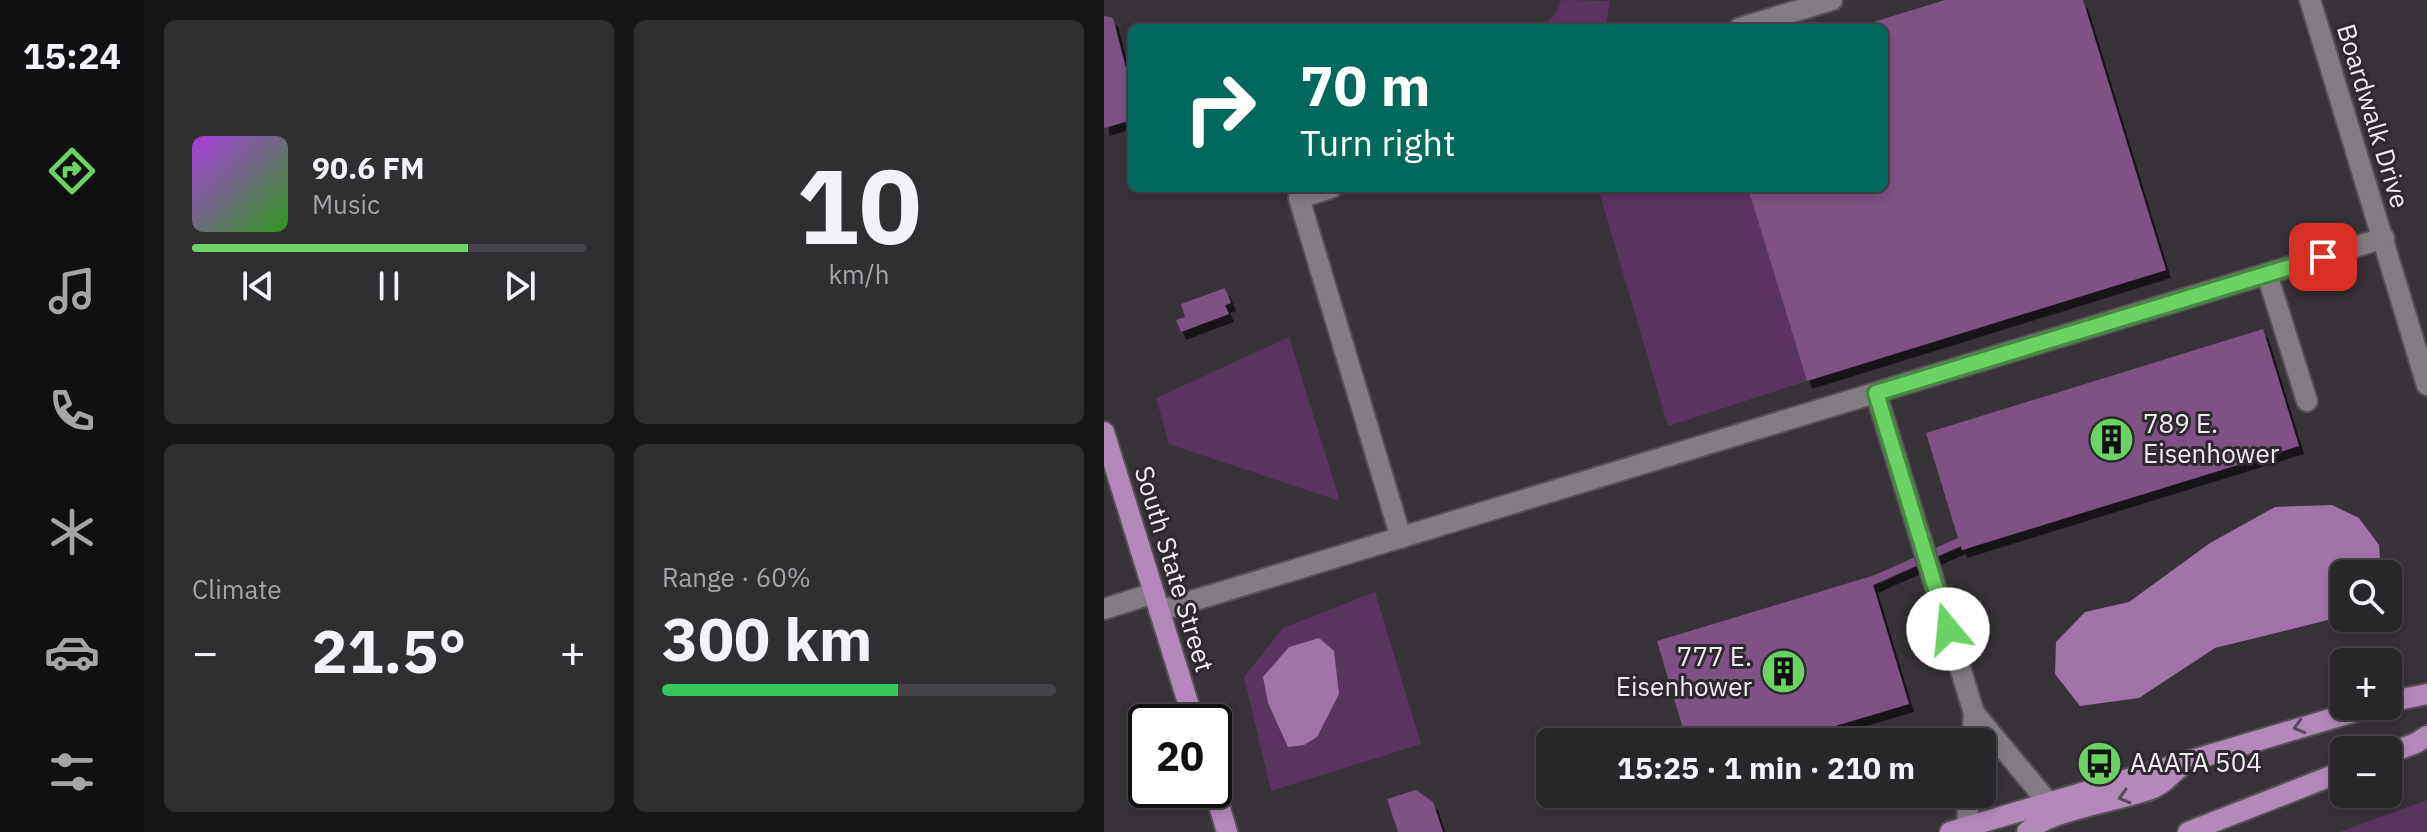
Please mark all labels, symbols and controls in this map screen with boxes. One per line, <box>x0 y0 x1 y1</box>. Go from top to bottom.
street label: Boardwalk Drive <box>2330 20 2418 212</box>
text: 15:24 <box>23 32 121 79</box>
text: 70 m <box>1300 49 1430 121</box>
icon: right <box>1168 56 1272 160</box>
text: Turn right <box>1300 119 1456 166</box>
text: 10 <box>797 137 921 273</box>
icon: directions <box>44 143 100 199</box>
text: 90.6 FM <box>312 148 425 187</box>
text: Music <box>312 187 380 221</box>
pin <box>2289 223 2357 291</box>
icon: arrive <box>2301 235 2345 279</box>
text: km/h <box>828 257 890 291</box>
icon: music <box>44 263 100 319</box>
icon: previous <box>236 264 280 308</box>
icon: pause <box>367 264 411 308</box>
icon: next <box>498 264 542 308</box>
icon: phone <box>44 383 100 439</box>
place label: 789 E. Eisenhower <box>2143 406 2280 470</box>
building icon: 789 E. Eisenhower <box>2088 415 2136 463</box>
street label: South State Street <box>1128 462 1222 676</box>
icon: climate <box>44 504 100 560</box>
text: Range · 60% <box>662 560 811 594</box>
map controls <box>2330 560 2402 808</box>
button: search <box>2330 560 2402 632</box>
text: Climate <box>192 572 282 606</box>
position arrow <box>1906 587 1990 671</box>
text: 300 km <box>662 599 872 678</box>
text: 21.5° <box>312 611 466 690</box>
text: − <box>192 623 218 680</box>
text: + <box>560 623 586 680</box>
icon: car <box>44 624 100 680</box>
place label: 777 E. Eisenhower <box>1616 639 1752 703</box>
building icon: 777 E. Eisenhower <box>1759 648 1807 696</box>
button: + <box>2330 648 2402 720</box>
speed limit sign: 20 <box>1128 704 1232 808</box>
one-way arrow <box>2292 718 2306 735</box>
button: − <box>2330 736 2402 808</box>
bus stop icon: AAATA 504 <box>2075 739 2123 787</box>
icon: filters <box>44 744 100 800</box>
place label: AAATA 504 <box>2130 745 2262 779</box>
text: 15:25 · 1 min · 210 m <box>1617 748 1915 787</box>
one-way arrow <box>2118 788 2132 804</box>

